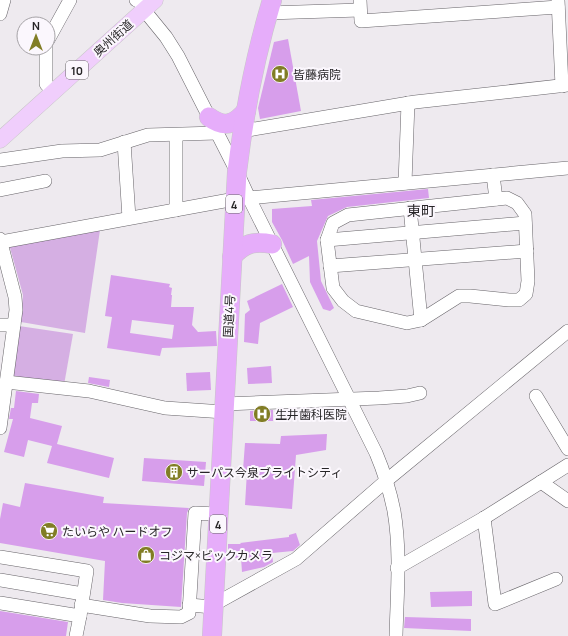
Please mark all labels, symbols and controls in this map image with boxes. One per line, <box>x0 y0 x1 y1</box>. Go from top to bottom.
north arrow <box>16 16 56 56</box>
street label: 奥州街道 <box>89 16 137 60</box>
text: N <box>32 18 40 33</box>
road number: 10 <box>66 61 88 79</box>
hospital icon: 皆藤病院 <box>270 64 290 84</box>
place label: 皆藤病院 <box>293 66 341 83</box>
road number: 4 <box>226 195 242 213</box>
district label: 東町 <box>407 201 435 220</box>
street label: 国道4号 <box>219 294 239 338</box>
hospital icon: 生井歯科医院 <box>252 404 272 424</box>
place label: 生井歯科医院 <box>275 406 347 423</box>
building icon: サーパス今泉ブライトシティ <box>164 462 184 482</box>
place label: サーパス今泉ブライトシティ <box>187 464 342 481</box>
road number: 4 <box>210 515 226 533</box>
supermarket icon: たいらや ハードオフ <box>39 521 59 541</box>
place label: たいらや ハードオフ <box>62 523 172 540</box>
shop icon: コジマ×ビックカメラ <box>136 545 156 565</box>
place label: コジマ×ビックカメラ <box>159 547 273 564</box>

